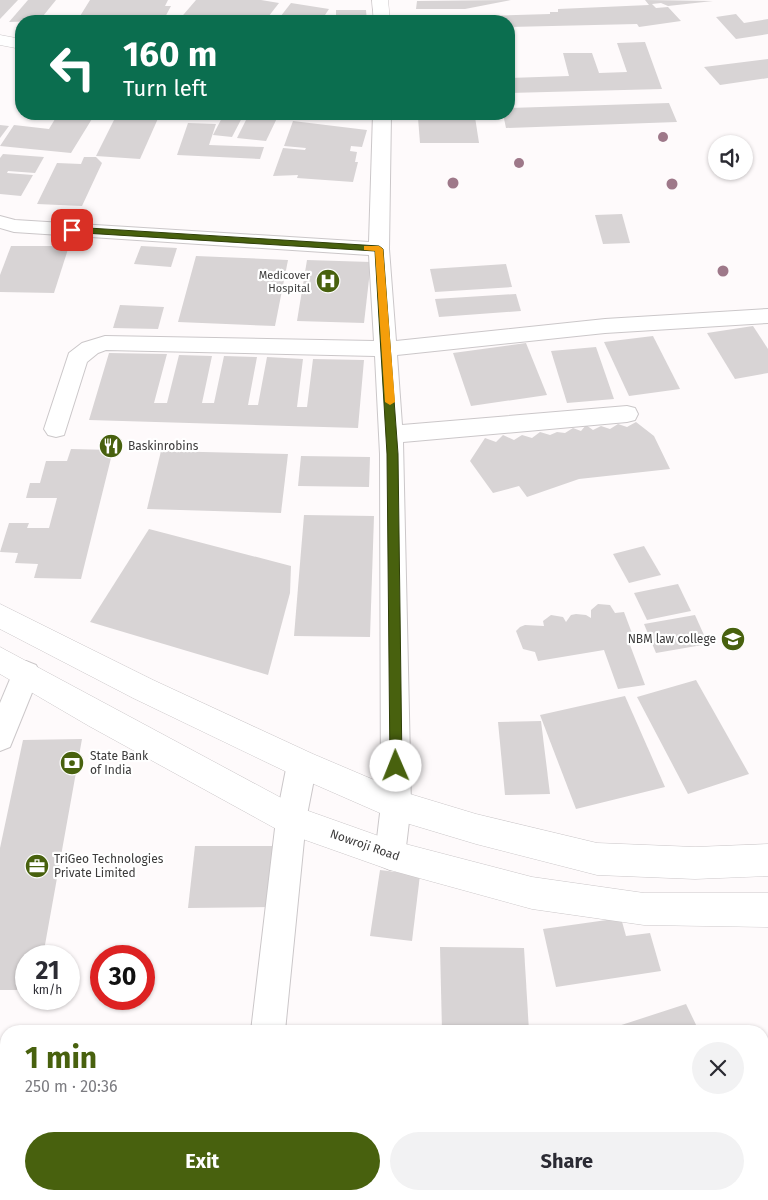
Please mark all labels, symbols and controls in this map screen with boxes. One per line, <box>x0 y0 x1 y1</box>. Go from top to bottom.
text: 160 m <box>123 33 217 75</box>
icon: left <box>40 35 105 100</box>
text: Turn left <box>123 75 207 102</box>
map controls <box>708 135 753 180</box>
button: sound <box>708 135 753 180</box>
pin <box>51 209 93 251</box>
icon: arrive <box>58 216 86 244</box>
hospital icon: Medicover Hospital <box>315 268 341 294</box>
place label: Medicover Hospital <box>259 269 311 295</box>
restaurant icon: Baskinrobins <box>98 433 124 459</box>
place label: Baskinrobins <box>128 439 199 453</box>
school or university icon: NBM law college <box>720 626 746 652</box>
place label: NBM law college <box>628 632 716 646</box>
position arrow <box>369 739 421 791</box>
place label: State Bank of India <box>90 749 149 777</box>
bank icon: State Bank of India <box>59 750 85 776</box>
street label: Nowroji Road <box>328 827 402 863</box>
place label: TriGeo Technologies Private Limited <box>54 852 164 880</box>
office icon: TriGeo Technologies Private Limited <box>24 853 50 879</box>
speed limit sign: 30 <box>90 945 155 1010</box>
text: 21 <box>36 956 59 986</box>
text: km/h <box>33 983 62 997</box>
text: 1 min <box>25 1040 97 1076</box>
button: close <box>692 1042 744 1094</box>
text: 250 m · 20:36 <box>25 1077 117 1096</box>
button: Exit <box>25 1132 380 1190</box>
button: Share <box>390 1132 744 1190</box>

